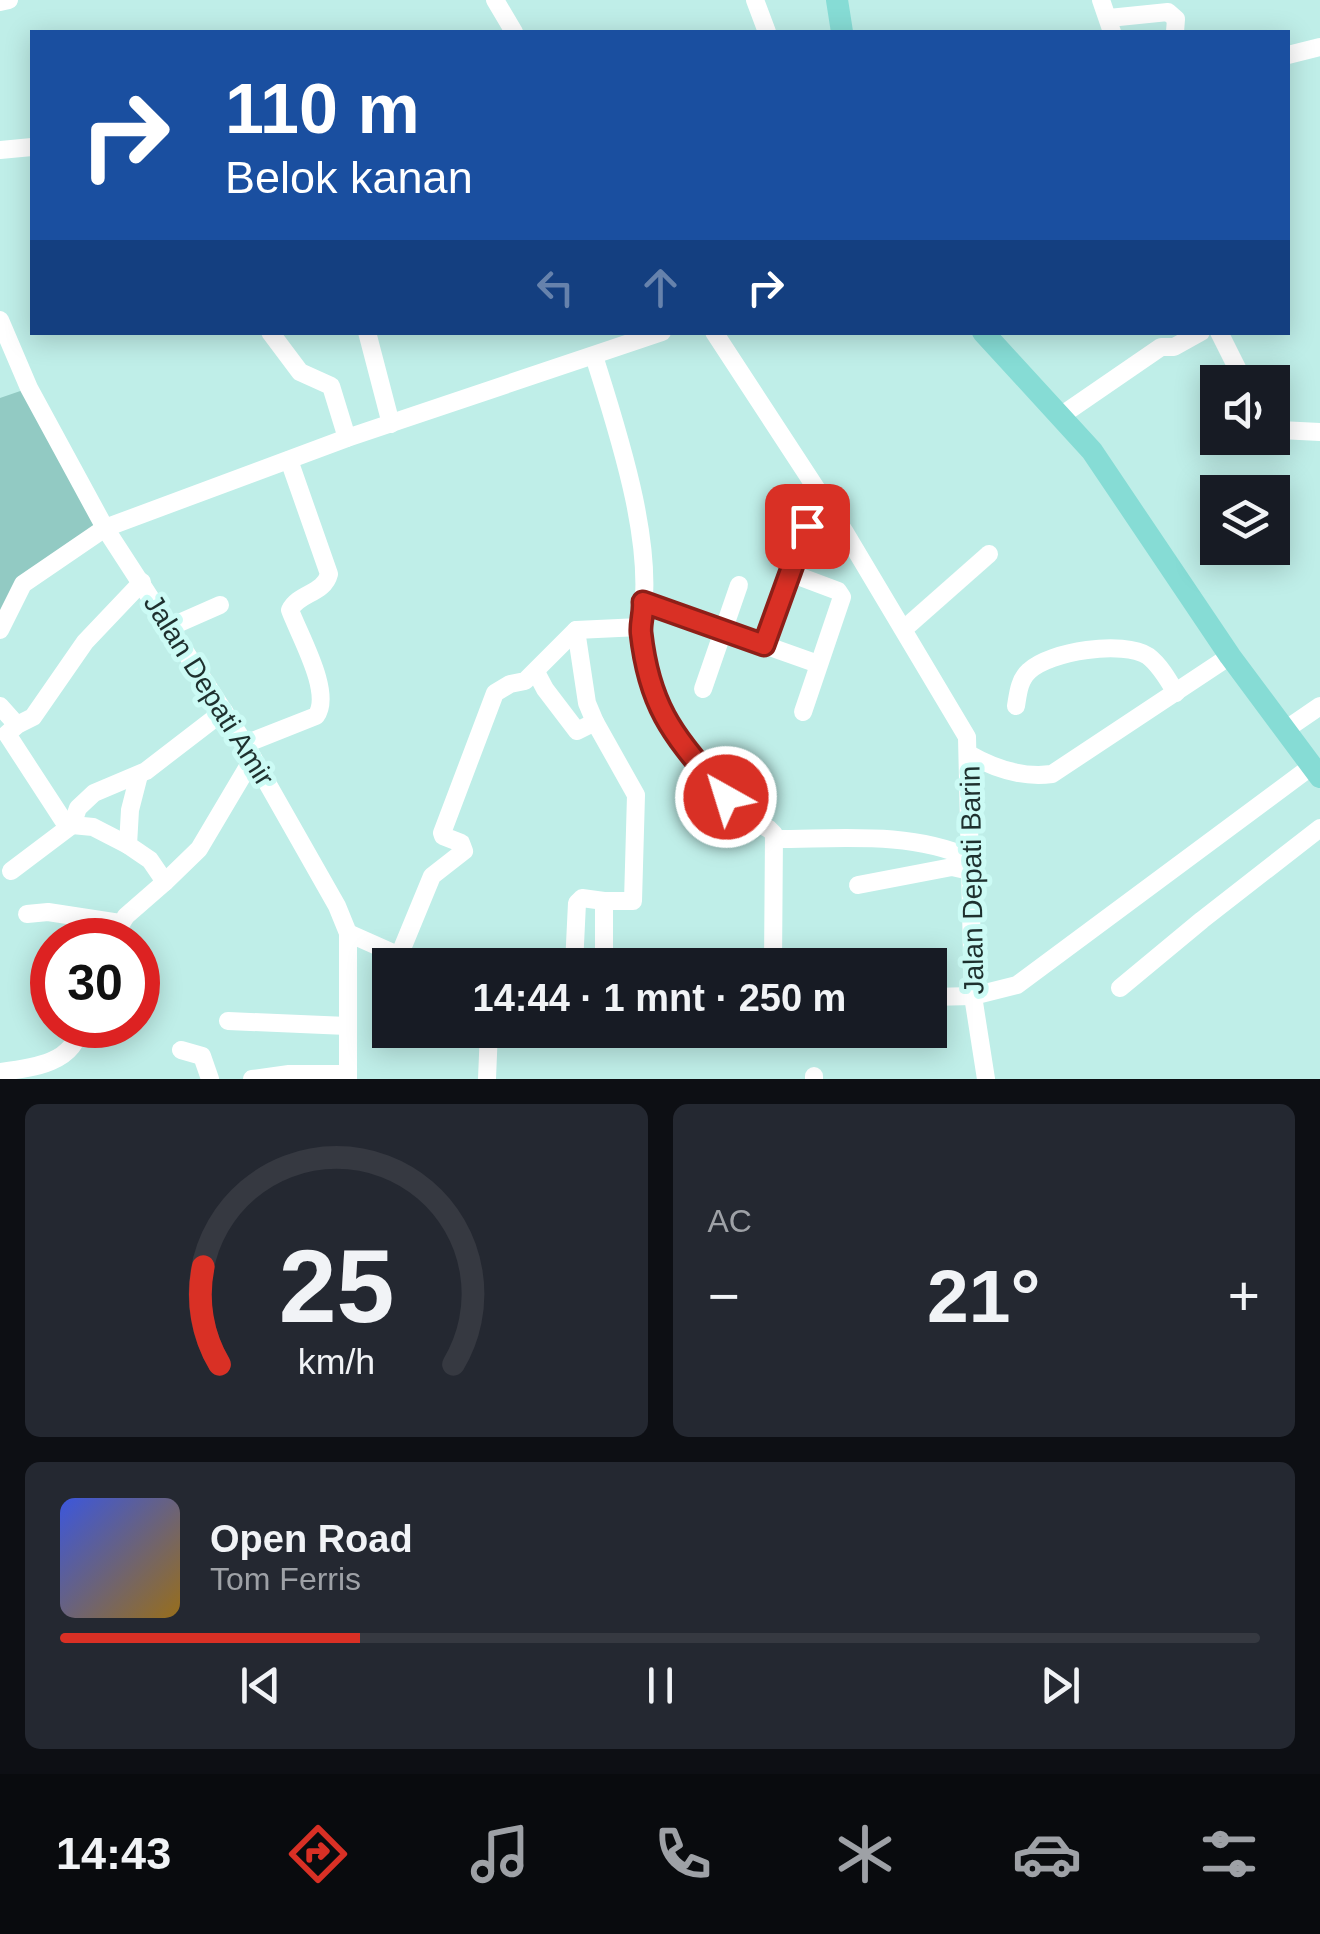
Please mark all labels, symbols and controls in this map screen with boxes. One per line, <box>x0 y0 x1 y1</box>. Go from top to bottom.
icon: right <box>60 70 190 200</box>
text: 110 m <box>225 70 420 148</box>
text: Belok kanan <box>225 152 473 203</box>
icon: left <box>528 260 583 315</box>
icon: ahead <box>633 260 688 315</box>
icon: right <box>738 260 793 315</box>
map controls <box>1200 365 1290 565</box>
button: sound <box>1200 365 1290 455</box>
button: layers <box>1200 475 1290 565</box>
pin <box>765 484 850 569</box>
icon: arrive <box>780 499 835 554</box>
street label: Jalan Depati Amir <box>138 589 280 791</box>
position arrow <box>674 745 778 849</box>
street label: Jalan Depati Barin <box>955 765 989 995</box>
speed limit sign: 30 <box>30 918 160 1048</box>
text: 14:44 · 1 mnt · 250 m <box>473 977 846 1019</box>
text: AC <box>708 1203 752 1239</box>
text: 25 <box>278 1228 394 1344</box>
text: 21° <box>927 1254 1040 1338</box>
text: − <box>708 1265 740 1327</box>
text: + <box>1228 1265 1260 1327</box>
text: km/h <box>298 1342 375 1382</box>
text: Open Road <box>210 1518 413 1560</box>
text: Tom Ferris <box>210 1561 361 1597</box>
icon: previous <box>233 1658 288 1713</box>
icon: pause <box>633 1658 688 1713</box>
icon: next <box>1033 1658 1088 1713</box>
icon: directions <box>283 1819 353 1889</box>
icon: music <box>465 1819 535 1889</box>
icon: phone <box>648 1819 718 1889</box>
icon: climate <box>830 1819 900 1889</box>
icon: car <box>1012 1819 1082 1889</box>
icon: filters <box>1194 1819 1264 1889</box>
text: 14:43 <box>56 1828 171 1879</box>

